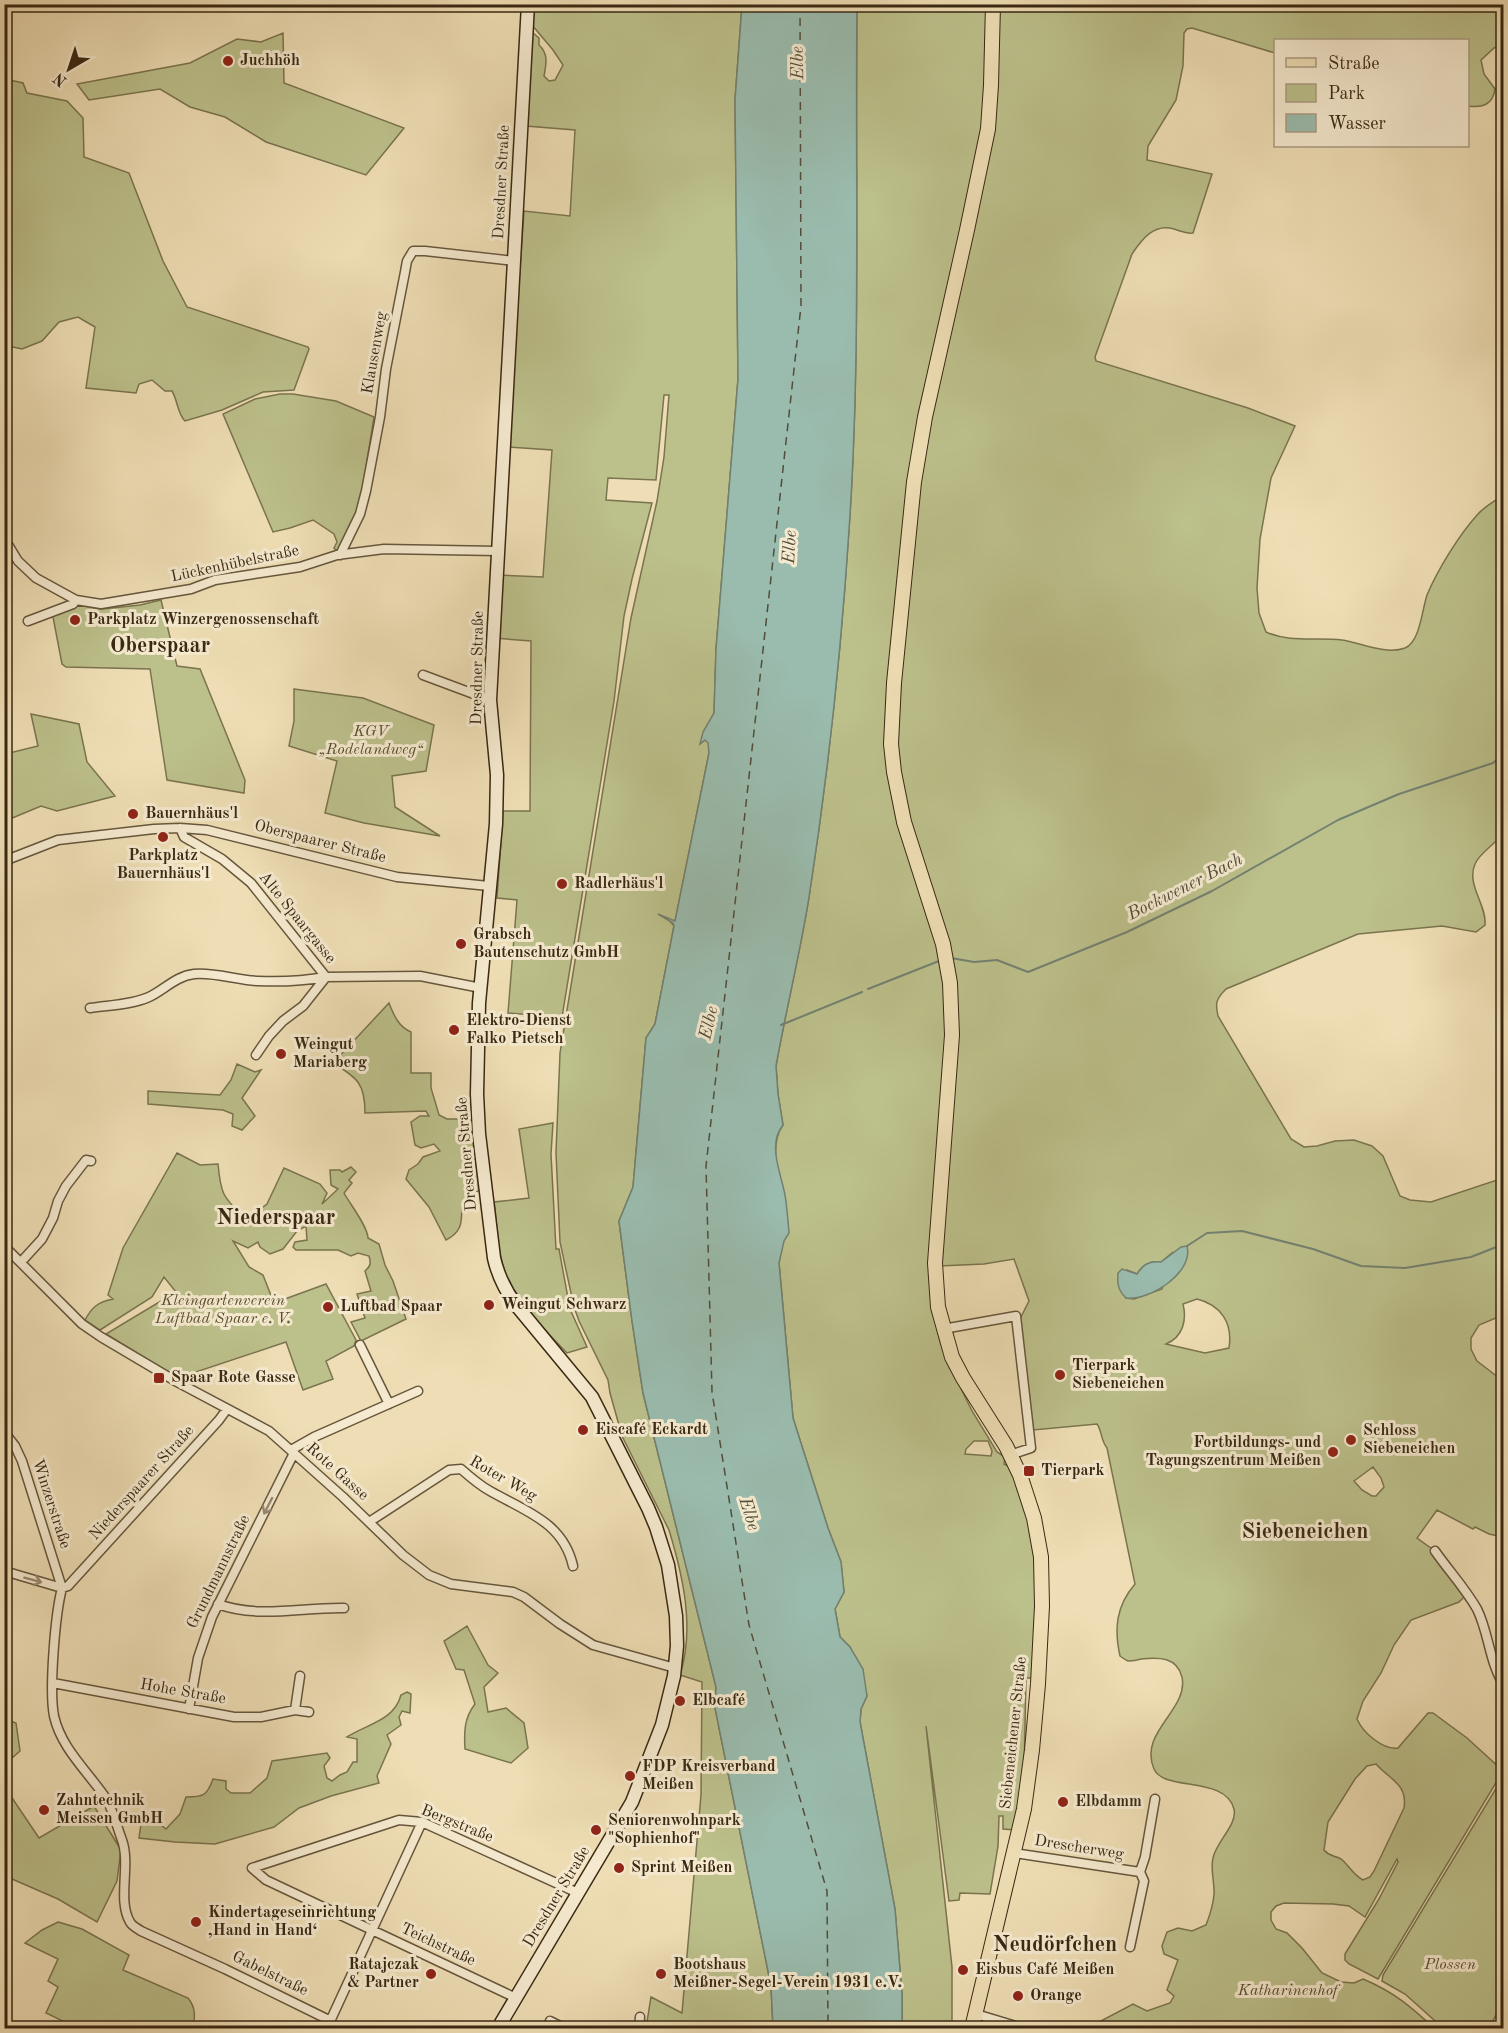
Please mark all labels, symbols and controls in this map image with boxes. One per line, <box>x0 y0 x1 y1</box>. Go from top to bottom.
north arrow <box>39 39 99 99</box>
legend <box>1274 39 1469 147</box>
water label: Elbe <box>789 46 807 81</box>
place label: Juchhöh <box>240 53 300 69</box>
marker: Juchhöh <box>221 54 235 68</box>
text: Straße <box>1328 55 1379 73</box>
text: N <box>50 69 71 89</box>
text: Park <box>1328 85 1365 103</box>
text: Wasser <box>1328 115 1387 133</box>
street label: Dresdner Straße <box>491 124 513 240</box>
street label: Klausenweg <box>360 310 390 395</box>
water label: Elbe <box>780 530 800 565</box>
street label: Lückenhübelstraße <box>170 543 300 585</box>
street label: Dresdner Straße <box>469 611 487 725</box>
place label: Parkplatz Winzergenossenschaft <box>87 612 319 628</box>
marker: Parkplatz Winzergenossenschaft <box>68 613 82 627</box>
district label: Oberspaar <box>110 635 210 657</box>
park label: KGV „Rodelandweg“ <box>319 724 424 758</box>
place label: Bauernhäus'l <box>145 806 238 822</box>
marker: Bauernhäus'l <box>126 807 140 821</box>
street label: Oberspaarer Straße <box>253 818 387 866</box>
marker: Parkplatz Bauernhäus'l <box>156 830 170 844</box>
place label: Parkplatz Bauernhäus'l <box>116 848 210 882</box>
water label: Bockwener Bach <box>1124 850 1246 924</box>
street label: Alte Spaargasse <box>255 869 339 967</box>
place label: Radlerhäus'l <box>574 876 663 892</box>
marker: Radlerhäus'l <box>555 877 569 891</box>
place label: Grabsch Bautenschutz GmbH <box>473 927 619 961</box>
marker: Grabsch Bautenschutz GmbH <box>454 937 468 951</box>
water label: Elbe <box>696 1004 722 1042</box>
place label: Elektro-Dienst Falko Pietsch <box>466 1013 572 1047</box>
marker: Elektro-Dienst Falko Pietsch <box>447 1023 461 1037</box>
place label: Weingut Mariaberg <box>293 1037 367 1071</box>
marker: Weingut Mariaberg <box>274 1047 288 1061</box>
street label: Dresdner Straße <box>454 1096 480 1212</box>
district label: Niederspaar <box>217 1207 335 1229</box>
park label: Kleingartenverein Luftbad Spaar e. V. <box>154 1293 291 1327</box>
place label: Weingut Schwarz <box>501 1297 626 1313</box>
marker: Weingut Schwarz <box>482 1298 496 1312</box>
place label: Luftbad Spaar <box>340 1299 442 1315</box>
marker: Luftbad Spaar <box>321 1300 335 1314</box>
place label: Tierpark Siebeneichen <box>1072 1358 1164 1392</box>
marker: Tierpark Siebeneichen <box>1053 1368 1067 1382</box>
place label: Spaar Rote Gasse <box>171 1370 296 1386</box>
marker: Spaar Rote Gasse <box>152 1371 166 1385</box>
place label: Eiscafé Eckardt <box>595 1422 708 1438</box>
street label: Niederspaarer Straße <box>87 1423 197 1543</box>
marker: Eiscafé Eckardt <box>576 1423 590 1437</box>
place label: Schloss Siebeneichen <box>1363 1423 1455 1457</box>
marker: Schloss Siebeneichen <box>1344 1433 1358 1447</box>
place label: Fortbildungs- und Tagungszentrum Meißen <box>1145 1435 1321 1469</box>
street label: Rote Gasse <box>303 1440 371 1504</box>
marker: Fortbildungs- und Tagungszentrum Meißen <box>1326 1445 1340 1459</box>
street label: Roter Weg <box>467 1453 540 1505</box>
street label: Winzerstraße <box>29 1457 73 1551</box>
place label: Tierpark <box>1041 1463 1104 1479</box>
marker: Tierpark <box>1022 1464 1036 1478</box>
water label: Elbe <box>735 1494 763 1533</box>
one-way arrow <box>261 1496 273 1514</box>
street label: Grundmannstraße <box>185 1513 253 1631</box>
district label: Siebeneichen <box>1242 1521 1368 1543</box>
one-way arrow <box>23 1575 42 1586</box>
street label: Siebeneichener Straße <box>998 1656 1030 1810</box>
street label: Hohe Straße <box>139 1677 227 1707</box>
place label: Elbcafé <box>692 1693 745 1709</box>
marker: Elbcafé <box>673 1694 687 1708</box>
place label: FDP Kreisverband Meißen <box>642 1759 776 1793</box>
marker: FDP Kreisverband Meißen <box>623 1769 637 1783</box>
place label: Zahntechnik Meissen GmbH <box>56 1793 163 1827</box>
place label: Elbdamm <box>1075 1794 1142 1810</box>
marker: Elbdamm <box>1056 1795 1070 1809</box>
street label: Bergstraße <box>419 1802 495 1846</box>
marker: Zahntechnik Meissen GmbH <box>37 1803 51 1817</box>
place label: Seniorenwohnpark "Sophienhof" <box>608 1813 741 1847</box>
marker: Seniorenwohnpark "Sophienhof" <box>589 1823 603 1837</box>
street label: Drescherweg <box>1033 1833 1125 1863</box>
street label: Dresdner Straße <box>521 1844 593 1950</box>
place label: Sprint Meißen <box>631 1860 732 1876</box>
marker: Sprint Meißen <box>612 1861 626 1875</box>
place label: Kindertageseinrichtung ‚Hand in Hand‘ <box>208 1905 376 1939</box>
marker: Kindertageseinrichtung ‚Hand in Hand‘ <box>189 1915 203 1929</box>
street label: Teichstraße <box>398 1921 478 1969</box>
district label: Neudörfchen <box>993 1934 1117 1956</box>
street label: Gabelstraße <box>230 1949 310 1999</box>
place label: Ratajczak & Partner <box>347 1957 419 1991</box>
place label: Bootshaus Meißner-Segel-Verein 1931 e.V. <box>673 1957 902 1991</box>
park label: Plossen <box>1423 1957 1476 1973</box>
place label: Eisbus Café Meißen <box>975 1962 1115 1978</box>
marker: Eisbus Café Meißen <box>956 1963 970 1977</box>
marker: Ratajczak & Partner <box>424 1967 438 1981</box>
marker: Bootshaus Meißner-Segel-Verein 1931 e.V. <box>654 1967 668 1981</box>
park label: Katharinenhof <box>1237 1983 1341 1999</box>
place label: Orange <box>1030 1988 1082 2004</box>
marker: Orange <box>1011 1989 1025 2003</box>

